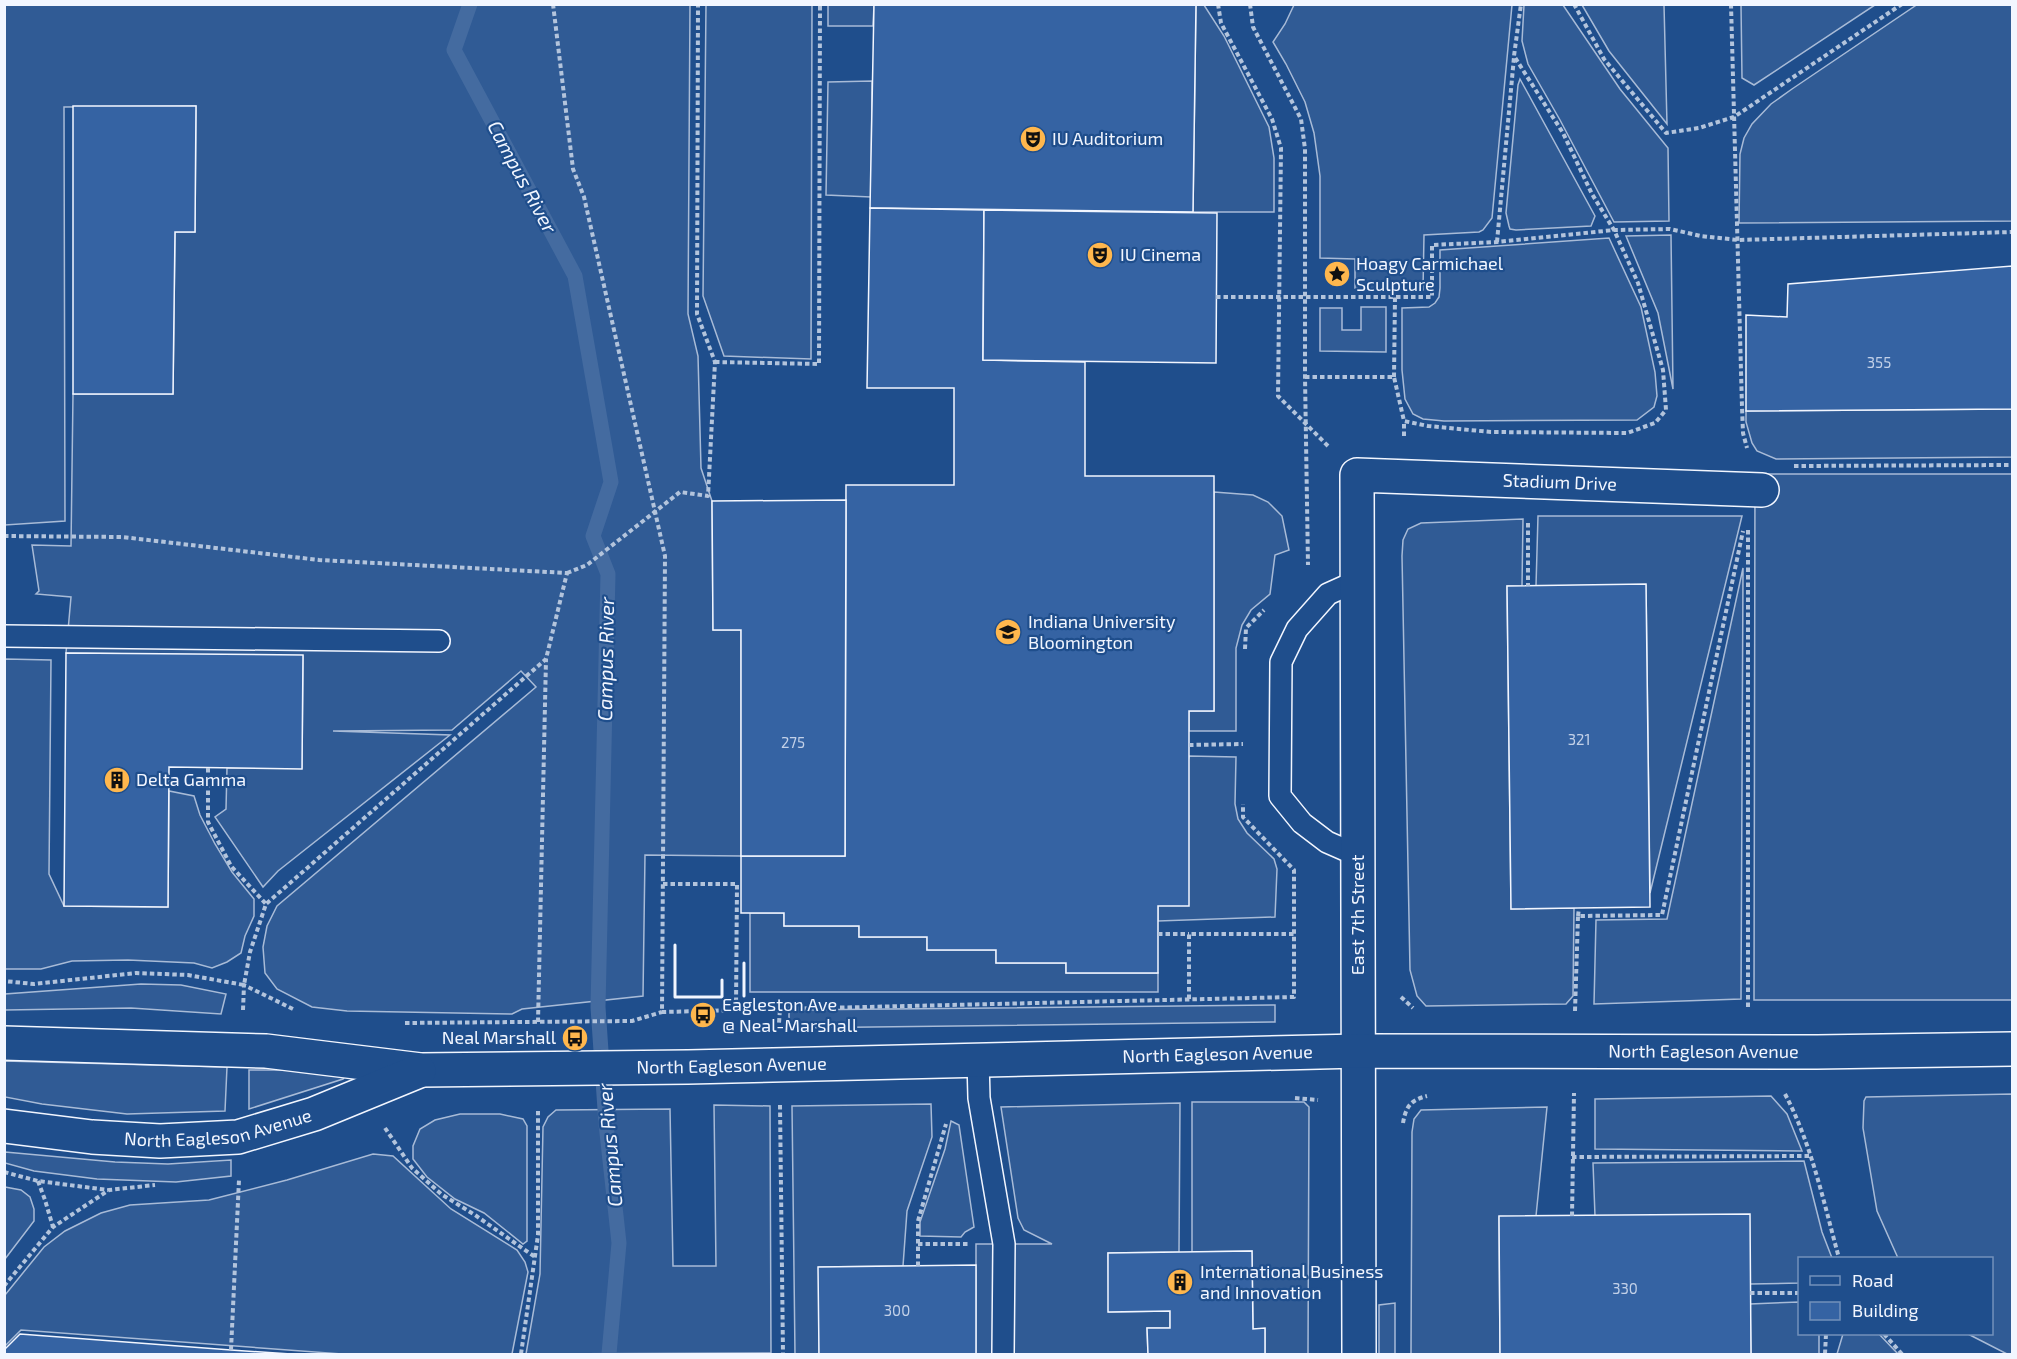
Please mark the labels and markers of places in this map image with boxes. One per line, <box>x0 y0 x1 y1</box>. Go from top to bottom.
theatre icon: IU Auditorium <box>1018 124 1048 154</box>
place label: IU Auditorium <box>1052 127 1163 149</box>
theatre icon: IU Cinema <box>1085 240 1115 270</box>
place label: IU Cinema <box>1120 243 1201 265</box>
place label: Hoagy Carmichael Sculpture <box>1356 252 1504 295</box>
place icon: Hoagy Carmichael Sculpture <box>1322 259 1352 289</box>
place label: Indiana University Bloomington <box>1028 610 1176 653</box>
school or university icon: Indiana University Bloomington <box>993 617 1023 647</box>
building icon: Delta Gamma <box>102 765 132 795</box>
place label: Delta Gamma <box>136 768 246 790</box>
place label: Eagleston Ave @ Neal-Marshall <box>722 993 858 1036</box>
bus stop icon: Eagleston Ave @ Neal-Marshall <box>688 1000 718 1030</box>
bus stop icon: Neal Marshall <box>560 1023 590 1053</box>
place label: Neal Marshall <box>442 1026 557 1048</box>
place label: International Business and Innovation <box>1200 1260 1384 1303</box>
building icon: International Business and Innovation <box>1165 1267 1195 1297</box>

